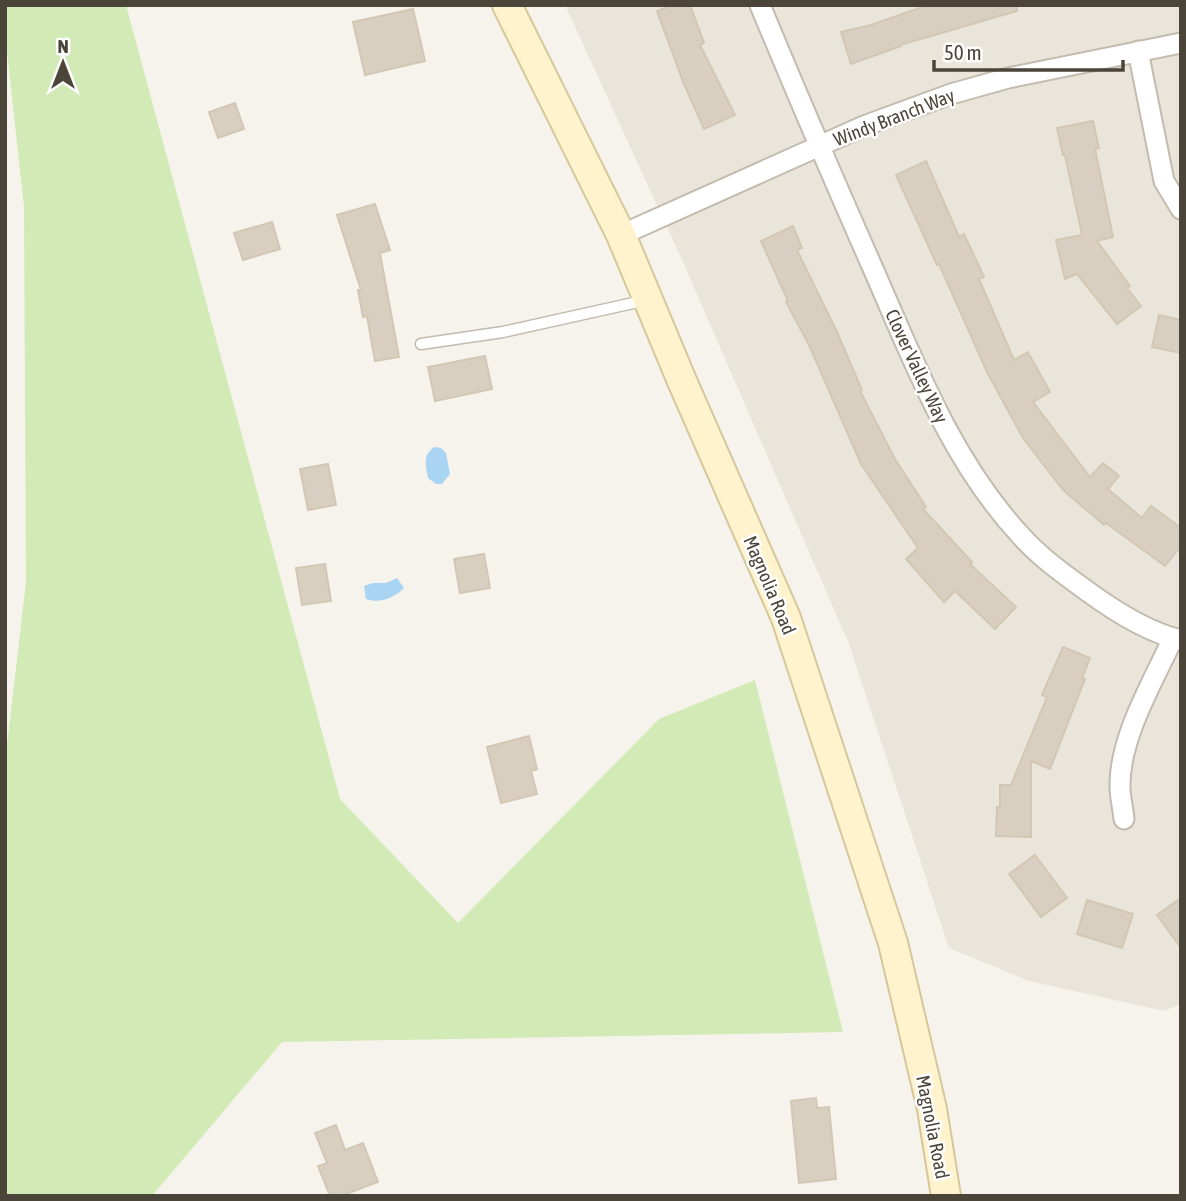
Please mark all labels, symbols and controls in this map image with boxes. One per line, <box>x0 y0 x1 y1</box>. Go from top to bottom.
north arrow <box>28 28 98 98</box>
scale bar <box>934 28 1123 72</box>
text: N <box>57 35 69 57</box>
text: 50 m <box>944 40 982 64</box>
street label: Windy Branch Way <box>830 84 958 150</box>
street label: Clover Valley Way <box>881 306 953 426</box>
street label: Magnolia Road <box>739 532 801 638</box>
street label: Magnolia Road <box>912 1073 954 1181</box>

